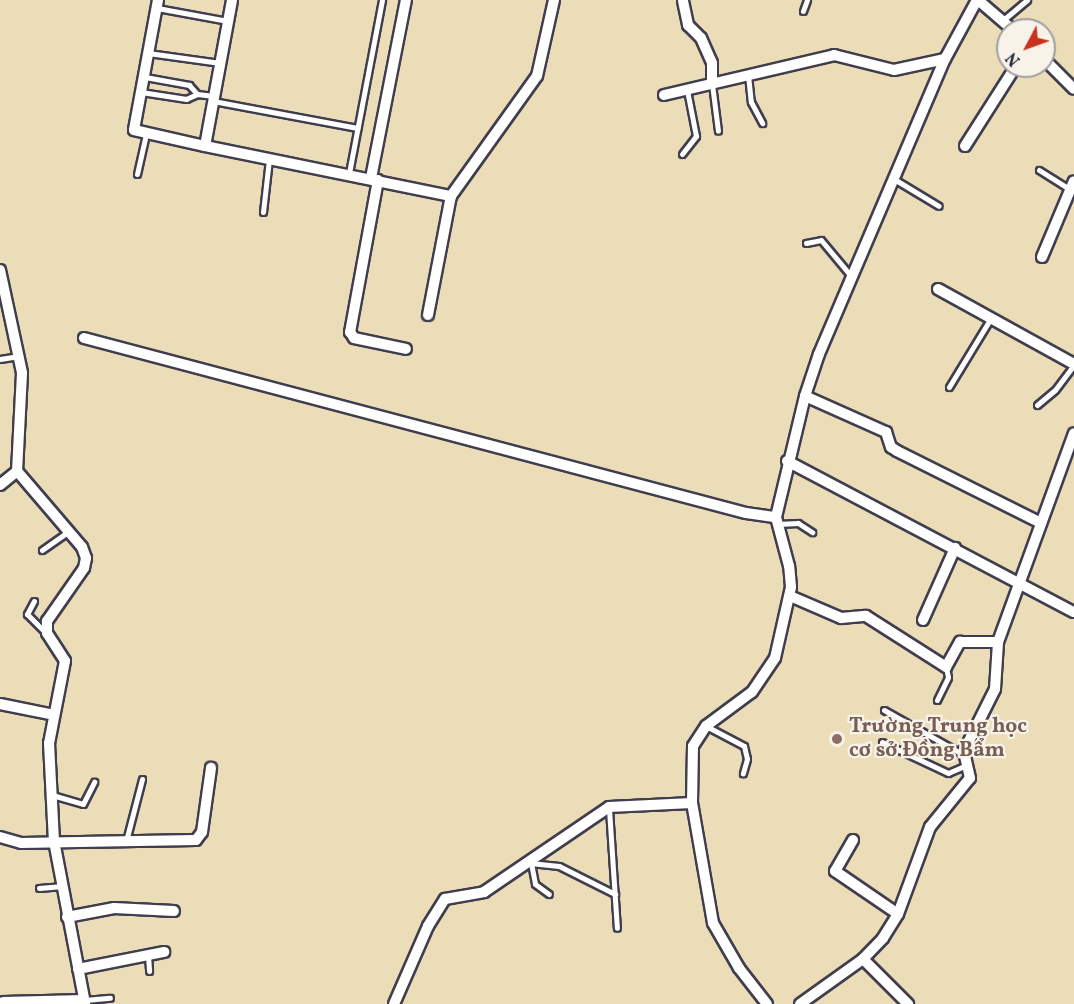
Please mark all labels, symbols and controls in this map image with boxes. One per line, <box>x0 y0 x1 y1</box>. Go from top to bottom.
north arrow <box>996 18 1056 78</box>
text: N <box>1002 47 1026 70</box>
place label: Trường Trung học cơ sở Đồng Bẩm <box>849 714 1027 764</box>
marker: Trường Trung học cơ sở Đồng Bẩm <box>830 732 844 746</box>

